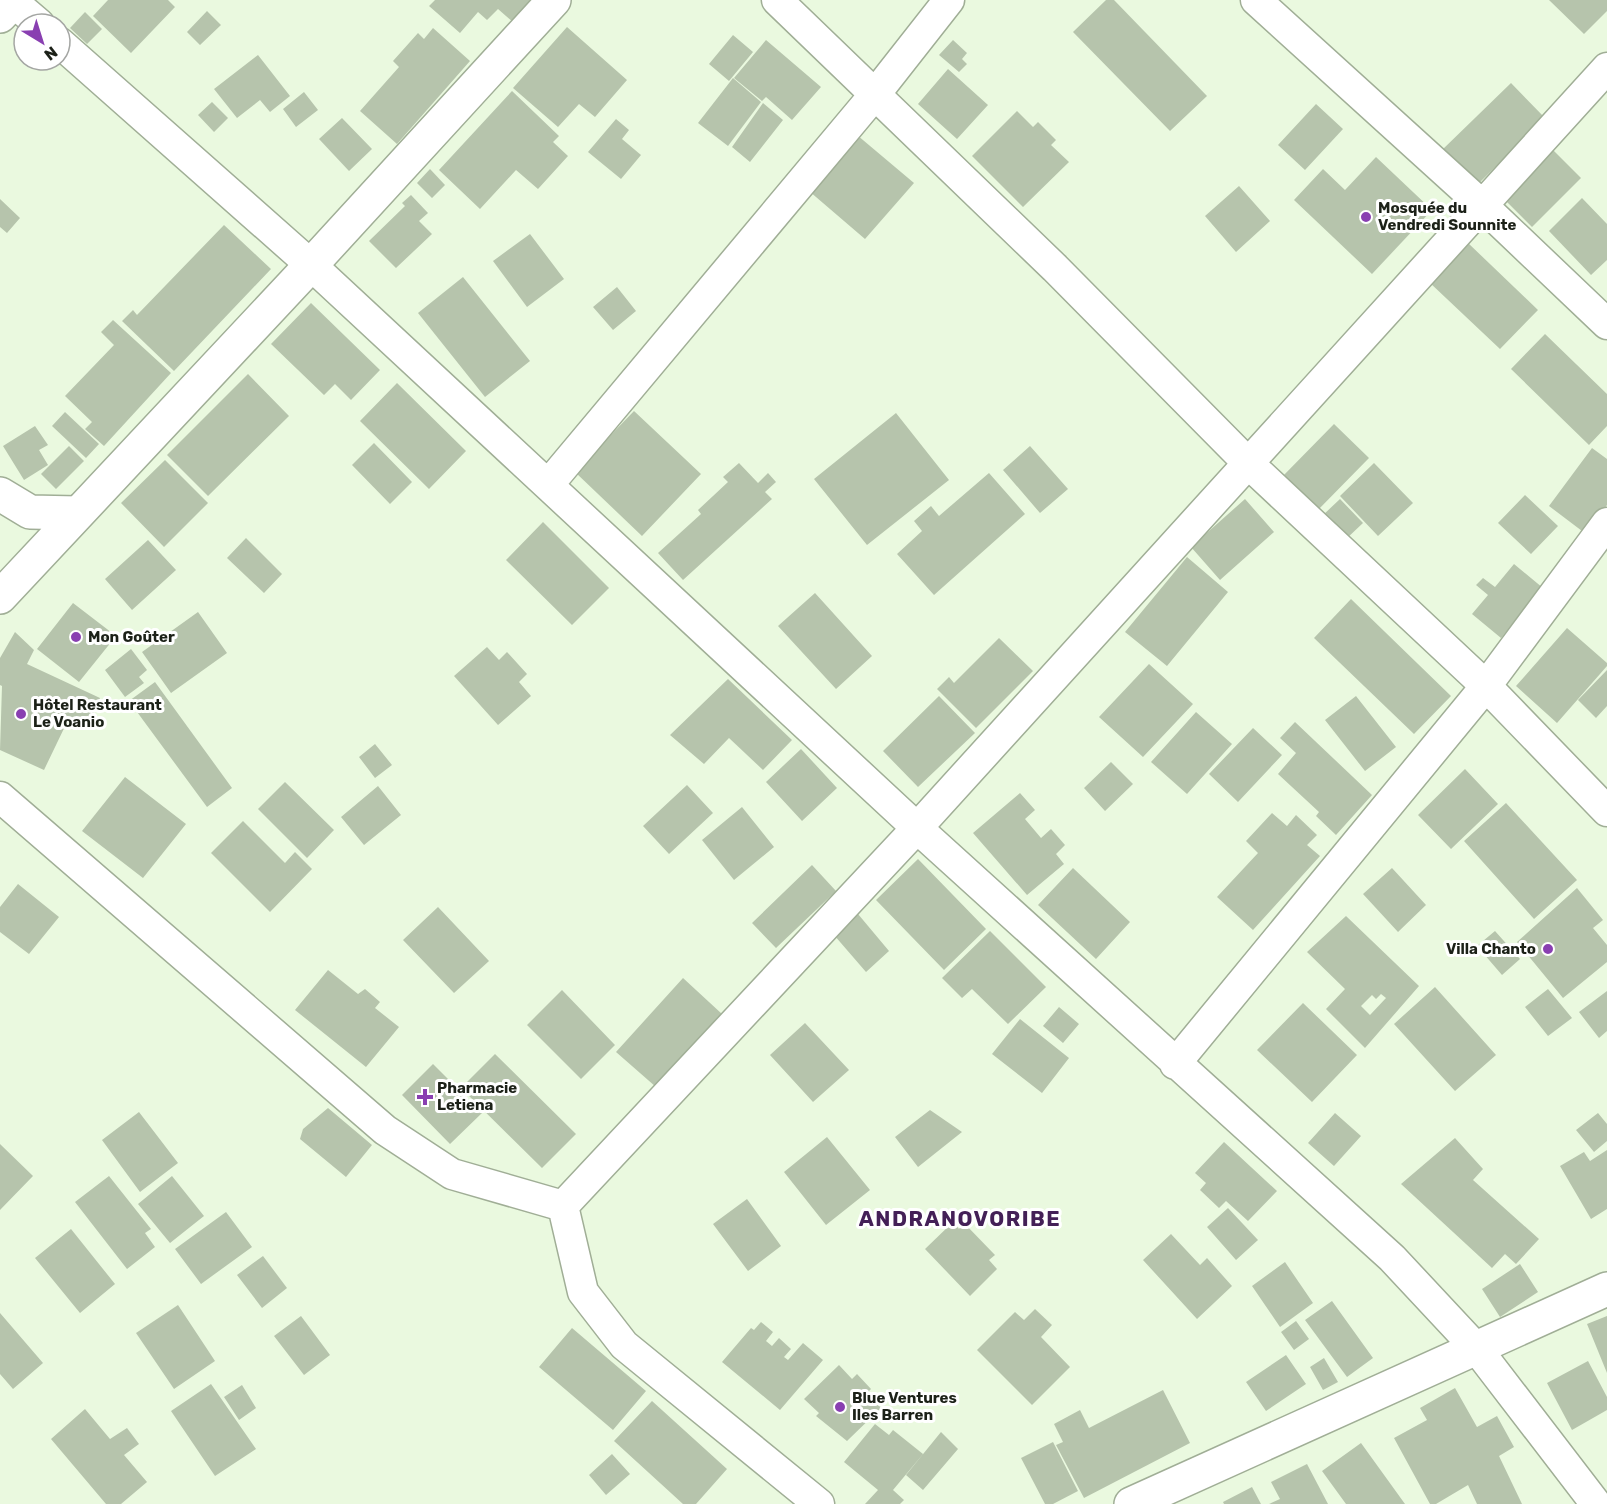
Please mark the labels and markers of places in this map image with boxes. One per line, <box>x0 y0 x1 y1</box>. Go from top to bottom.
place label: Mosquée du Vendredi Sounnite <box>1378 199 1517 234</box>
marker: Mosquée du Vendredi Sounnite <box>1359 210 1373 224</box>
place label: Mon Goûter <box>88 628 175 646</box>
marker: Mon Goûter <box>69 630 83 644</box>
place label: Hôtel Restaurant Le Voanio <box>33 696 162 731</box>
marker: Hôtel Restaurant Le Voanio <box>14 707 28 721</box>
place label: Villa Chanto <box>1446 940 1536 958</box>
marker: Villa Chanto <box>1541 942 1555 956</box>
place label: Pharmacie Letiena <box>437 1079 517 1114</box>
marker: Pharmacie Letiena <box>418 1090 432 1104</box>
place label: Blue Ventures Iles Barren <box>852 1389 957 1424</box>
marker: Blue Ventures Iles Barren <box>833 1400 847 1414</box>

